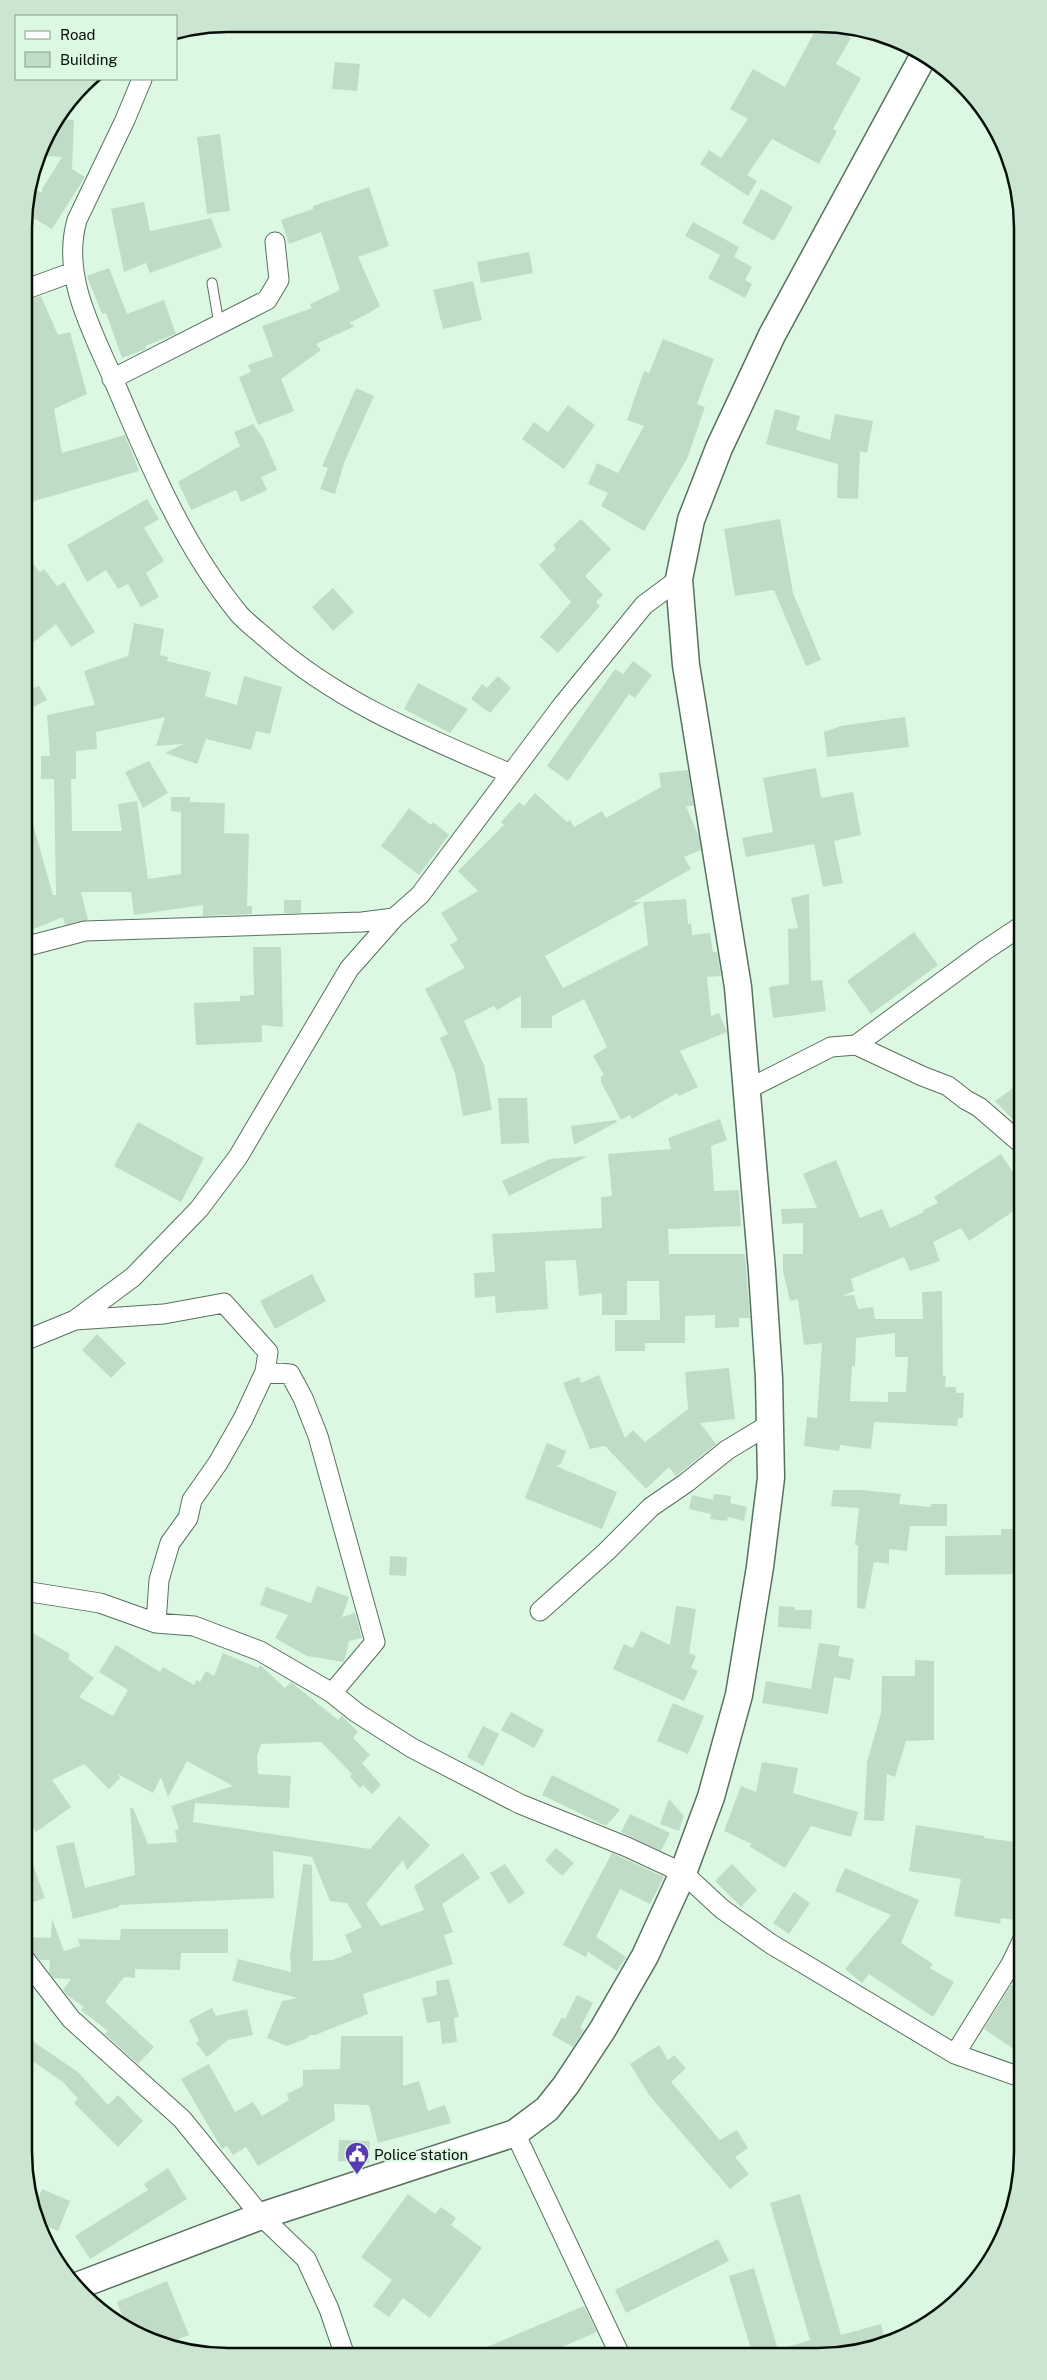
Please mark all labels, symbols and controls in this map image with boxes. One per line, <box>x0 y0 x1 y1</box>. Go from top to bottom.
legend <box>15 15 178 80</box>
text: Road <box>60 26 96 43</box>
text: Building <box>60 51 118 68</box>
public building icon: Police station <box>344 2141 370 2175</box>
place label: Police station <box>374 2146 468 2163</box>

